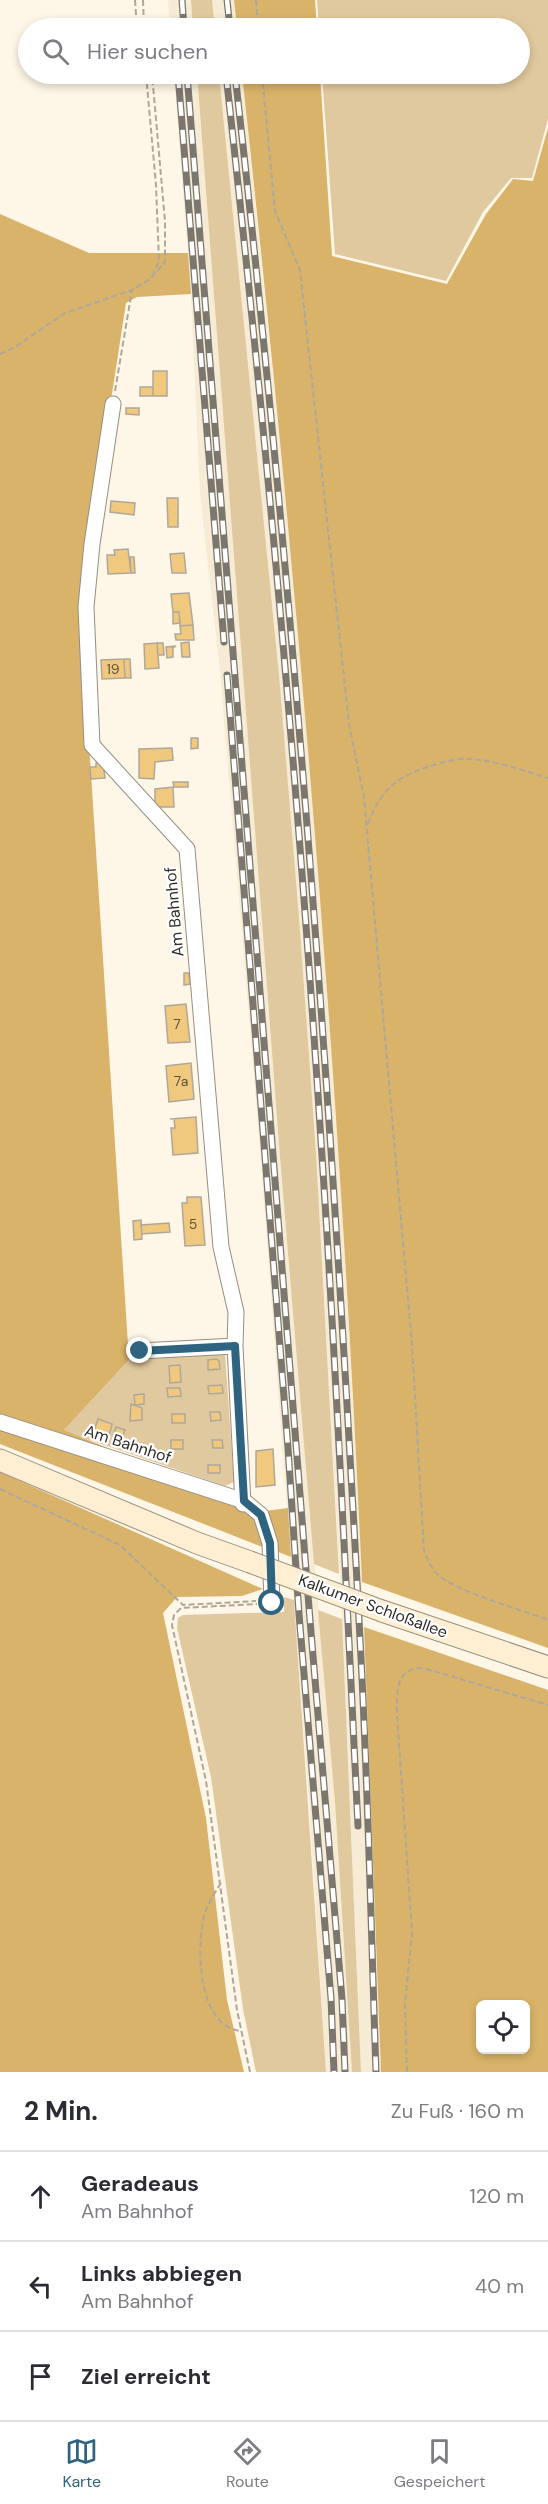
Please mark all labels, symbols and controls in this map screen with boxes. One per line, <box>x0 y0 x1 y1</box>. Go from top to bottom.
search box <box>18 18 530 84</box>
icon: search <box>39 35 72 68</box>
text: Hier suchen <box>87 37 208 66</box>
house number: 19 <box>106 660 120 678</box>
street label: Am Bahnhof <box>160 866 188 958</box>
house number: 7 <box>173 1015 181 1033</box>
house number: 7a <box>174 1072 188 1090</box>
house number: 5 <box>189 1215 197 1233</box>
route end <box>126 1337 152 1363</box>
street label: Am Bahnhof <box>82 1420 174 1468</box>
street label: Kalkumer Schloßallee <box>296 1569 450 1643</box>
route start <box>258 1589 284 1615</box>
map controls <box>476 2000 530 2054</box>
button: locate <box>476 2000 530 2054</box>
text: 2 Min. <box>24 2094 98 2128</box>
text: Zu Fuß · 160 m <box>391 2098 524 2124</box>
text: Geradeaus <box>81 2169 199 2198</box>
icon: ahead <box>24 2180 57 2213</box>
text: 120 m <box>470 2183 524 2209</box>
text: Am Bahnhof <box>81 2198 194 2224</box>
text: Links abbiegen <box>81 2259 242 2288</box>
icon: left <box>24 2270 57 2303</box>
text: 40 m <box>475 2273 524 2299</box>
text: Am Bahnhof <box>81 2288 194 2314</box>
icon: arrive <box>24 2360 57 2393</box>
text: Ziel erreicht <box>81 2362 211 2391</box>
tab: Karte <box>62 2435 101 2492</box>
tab: Route <box>226 2435 269 2492</box>
tab: Gespeichert <box>394 2435 486 2492</box>

